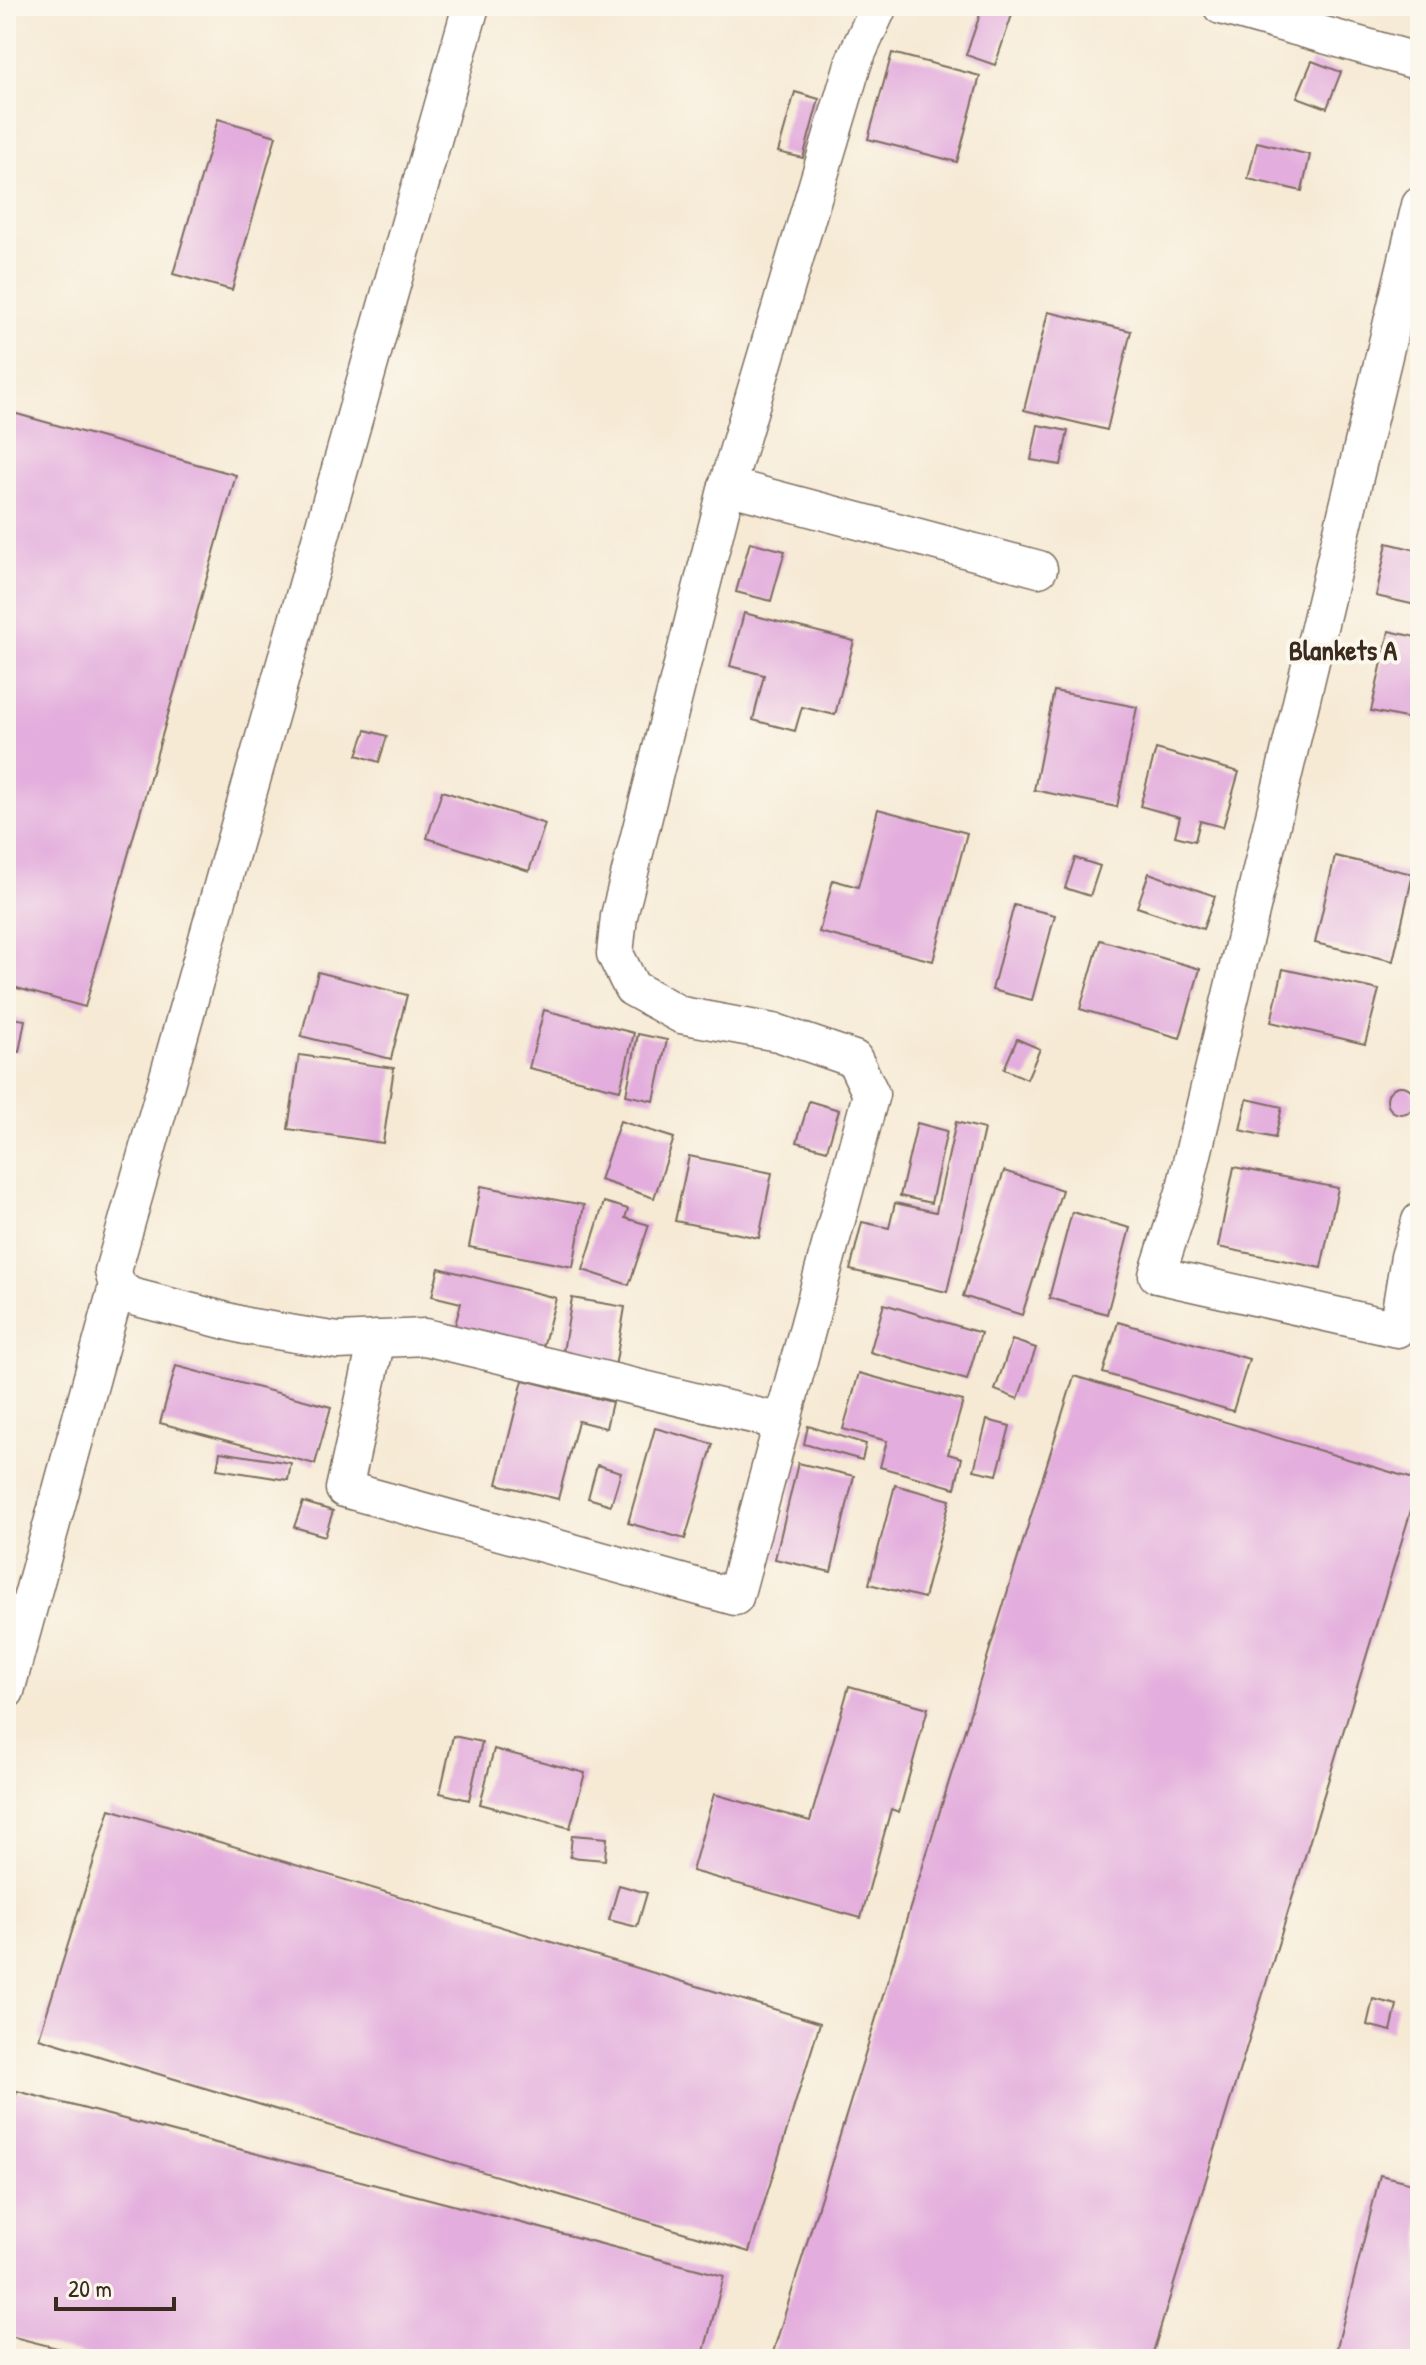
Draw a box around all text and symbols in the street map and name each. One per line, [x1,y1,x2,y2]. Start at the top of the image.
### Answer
district label: Blankets A [1289,631,1398,669]
scale bar [56,2261,174,2311]
text: 20 m [68,2272,112,2304]

